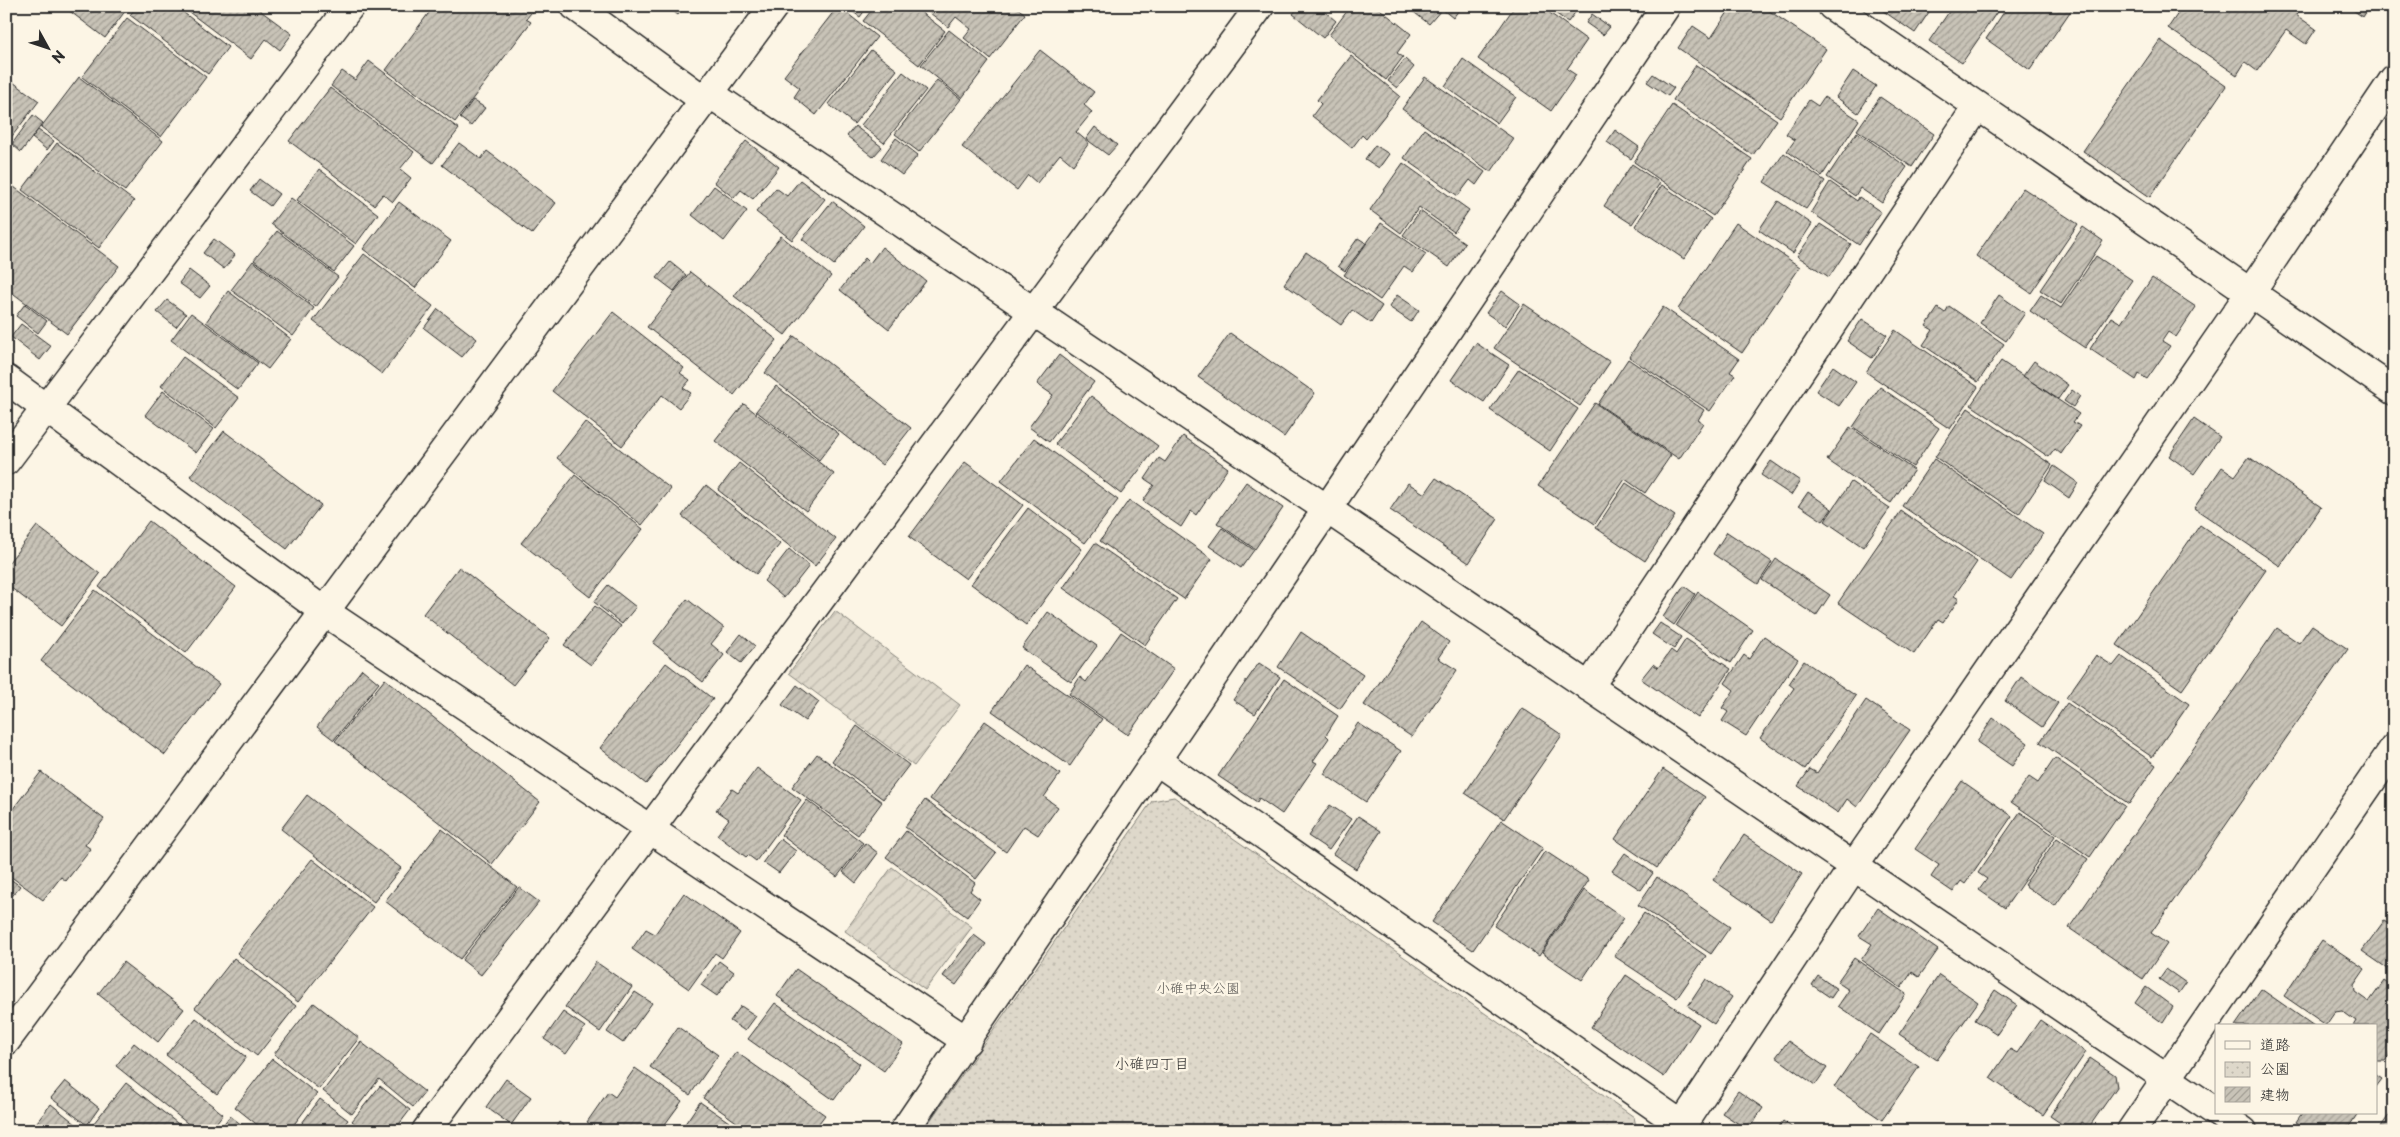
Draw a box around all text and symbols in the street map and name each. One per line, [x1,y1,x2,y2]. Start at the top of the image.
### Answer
north arrow [22,22,72,72]
text: N [47,46,70,68]
park label: 小碓中央公園 [1156,977,1240,998]
legend [2215,1024,2378,1114]
text: 道路 [2260,1032,2290,1055]
district label: 小碓四丁目 [1114,1051,1190,1074]
text: 公園 [2260,1056,2290,1079]
text: 建物 [2260,1082,2290,1105]

